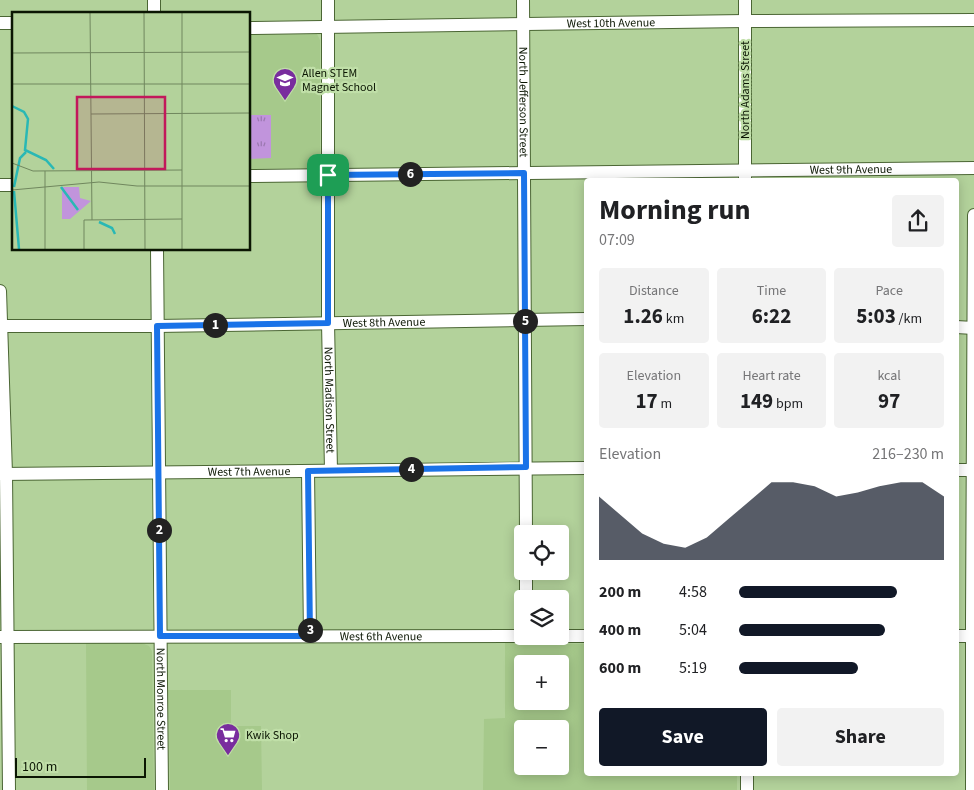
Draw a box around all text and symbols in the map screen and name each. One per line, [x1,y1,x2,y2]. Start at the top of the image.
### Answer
inset map [12,12,250,250]
street label: West 10th Avenue [567,14,655,33]
street label: North Adams Street [737,41,754,139]
street label: North Jefferson Street [514,47,532,157]
place label: Allen STEM Magnet School [302,65,376,96]
school or university icon: Allen STEM Magnet School [272,67,298,101]
pin [307,154,349,196]
icon: arrive [314,161,342,189]
street label: West 9th Avenue [810,161,892,179]
pin: 6 [398,162,422,186]
text: 6 [407,164,414,184]
text: Morning run [599,190,750,230]
button: share [892,195,944,247]
text: 07:09 [599,229,635,251]
text: Distance [629,281,679,301]
text: Time [757,281,786,301]
text: Pace [875,281,903,301]
text: 1.26 [623,301,663,331]
text: 6:22 [752,301,791,331]
text: 5:03 [856,301,896,331]
pin: 5 [512,308,538,334]
text: km [663,309,684,329]
text: /km [896,309,922,329]
text: 5 [522,311,529,331]
pin: 1 [202,312,228,338]
street label: West 8th Avenue [343,314,425,332]
text: 1 [212,315,219,335]
street label: North Madison Street [319,347,339,453]
text: Elevation [627,366,681,386]
text: Heart rate [742,366,801,386]
text: kcal [877,366,901,386]
text: 17 [636,386,658,416]
text: 149 [740,386,773,416]
text: 97 [878,386,900,416]
text: m [658,394,672,414]
text: bpm [773,394,803,414]
text: Elevation [599,443,661,465]
text: 216–230 m [872,443,944,465]
pin: 4 [398,456,424,482]
text: 4 [408,459,415,479]
street label: West 7th Avenue [208,463,290,481]
pin: 2 [146,518,172,542]
text: 2 [156,520,163,540]
map controls [514,525,569,775]
button: locate [514,525,569,580]
text: 200 m [599,581,641,603]
text: 4:58 [679,581,707,603]
button: layers [514,590,569,645]
pin: 3 [298,618,322,642]
text: 400 m [599,619,641,641]
text: 5:04 [679,619,707,641]
text: 3 [307,620,314,640]
street label: West 6th Avenue [340,628,422,645]
street label: North Monroe Street [152,648,170,750]
button: + [514,655,569,710]
text: 600 m [599,657,641,679]
text: 5:19 [679,657,707,679]
button: Save [599,708,767,766]
button: Share [777,708,944,766]
button: − [514,720,569,775]
supermarket icon: Kwik Shop [215,722,241,756]
place label: Kwik Shop [246,727,299,744]
scale bar [15,755,146,778]
text: 100 m [22,757,57,777]

